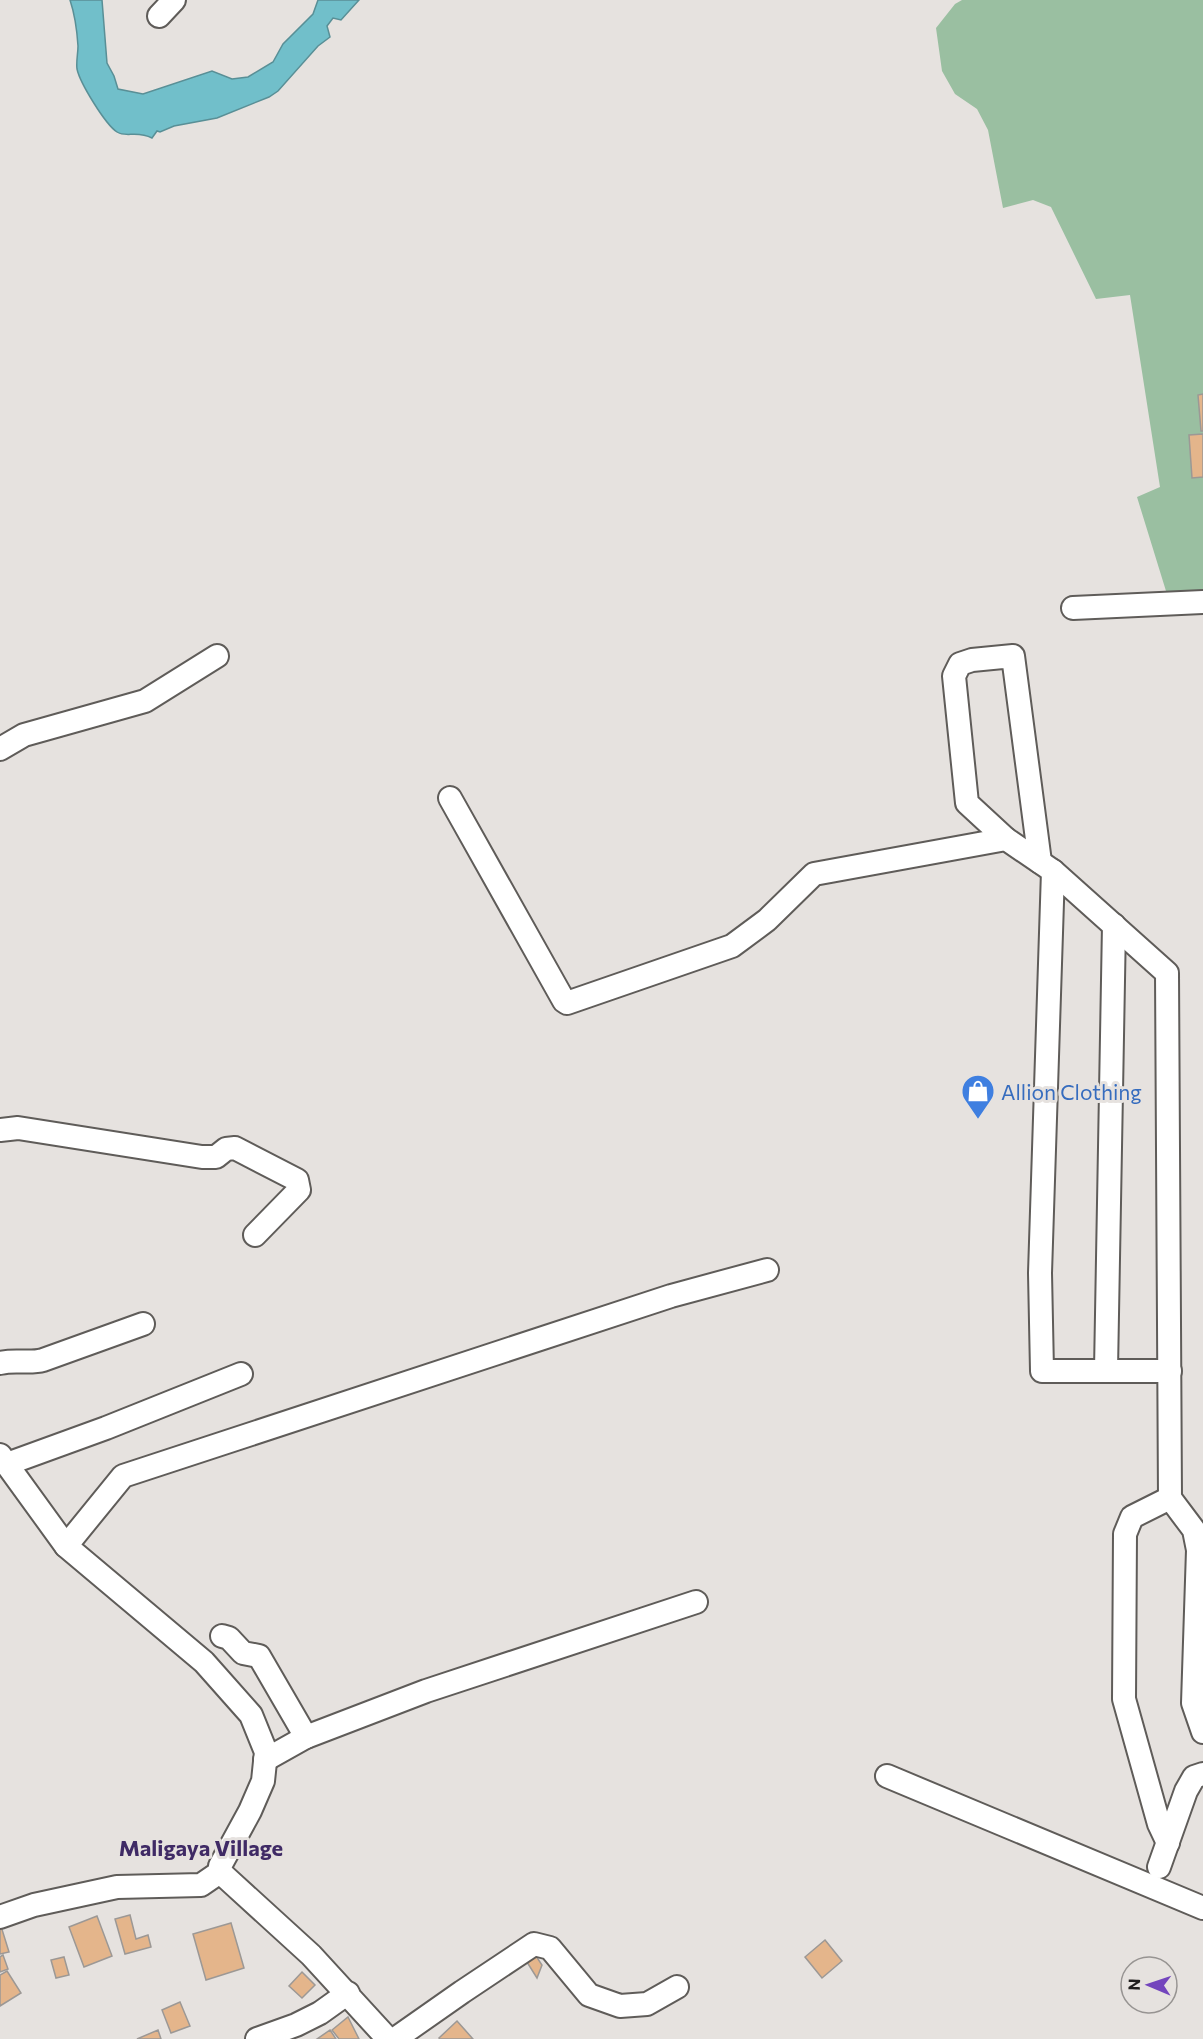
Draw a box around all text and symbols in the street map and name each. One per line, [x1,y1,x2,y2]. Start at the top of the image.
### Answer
shop icon: Allion Clothing [960,1073,996,1120]
place label: Allion Clothing [1001,1079,1142,1104]
district label: Maligaya Village [119,1834,283,1861]
north arrow [1119,1955,1179,2015]
text: N [1124,1978,1143,1991]

